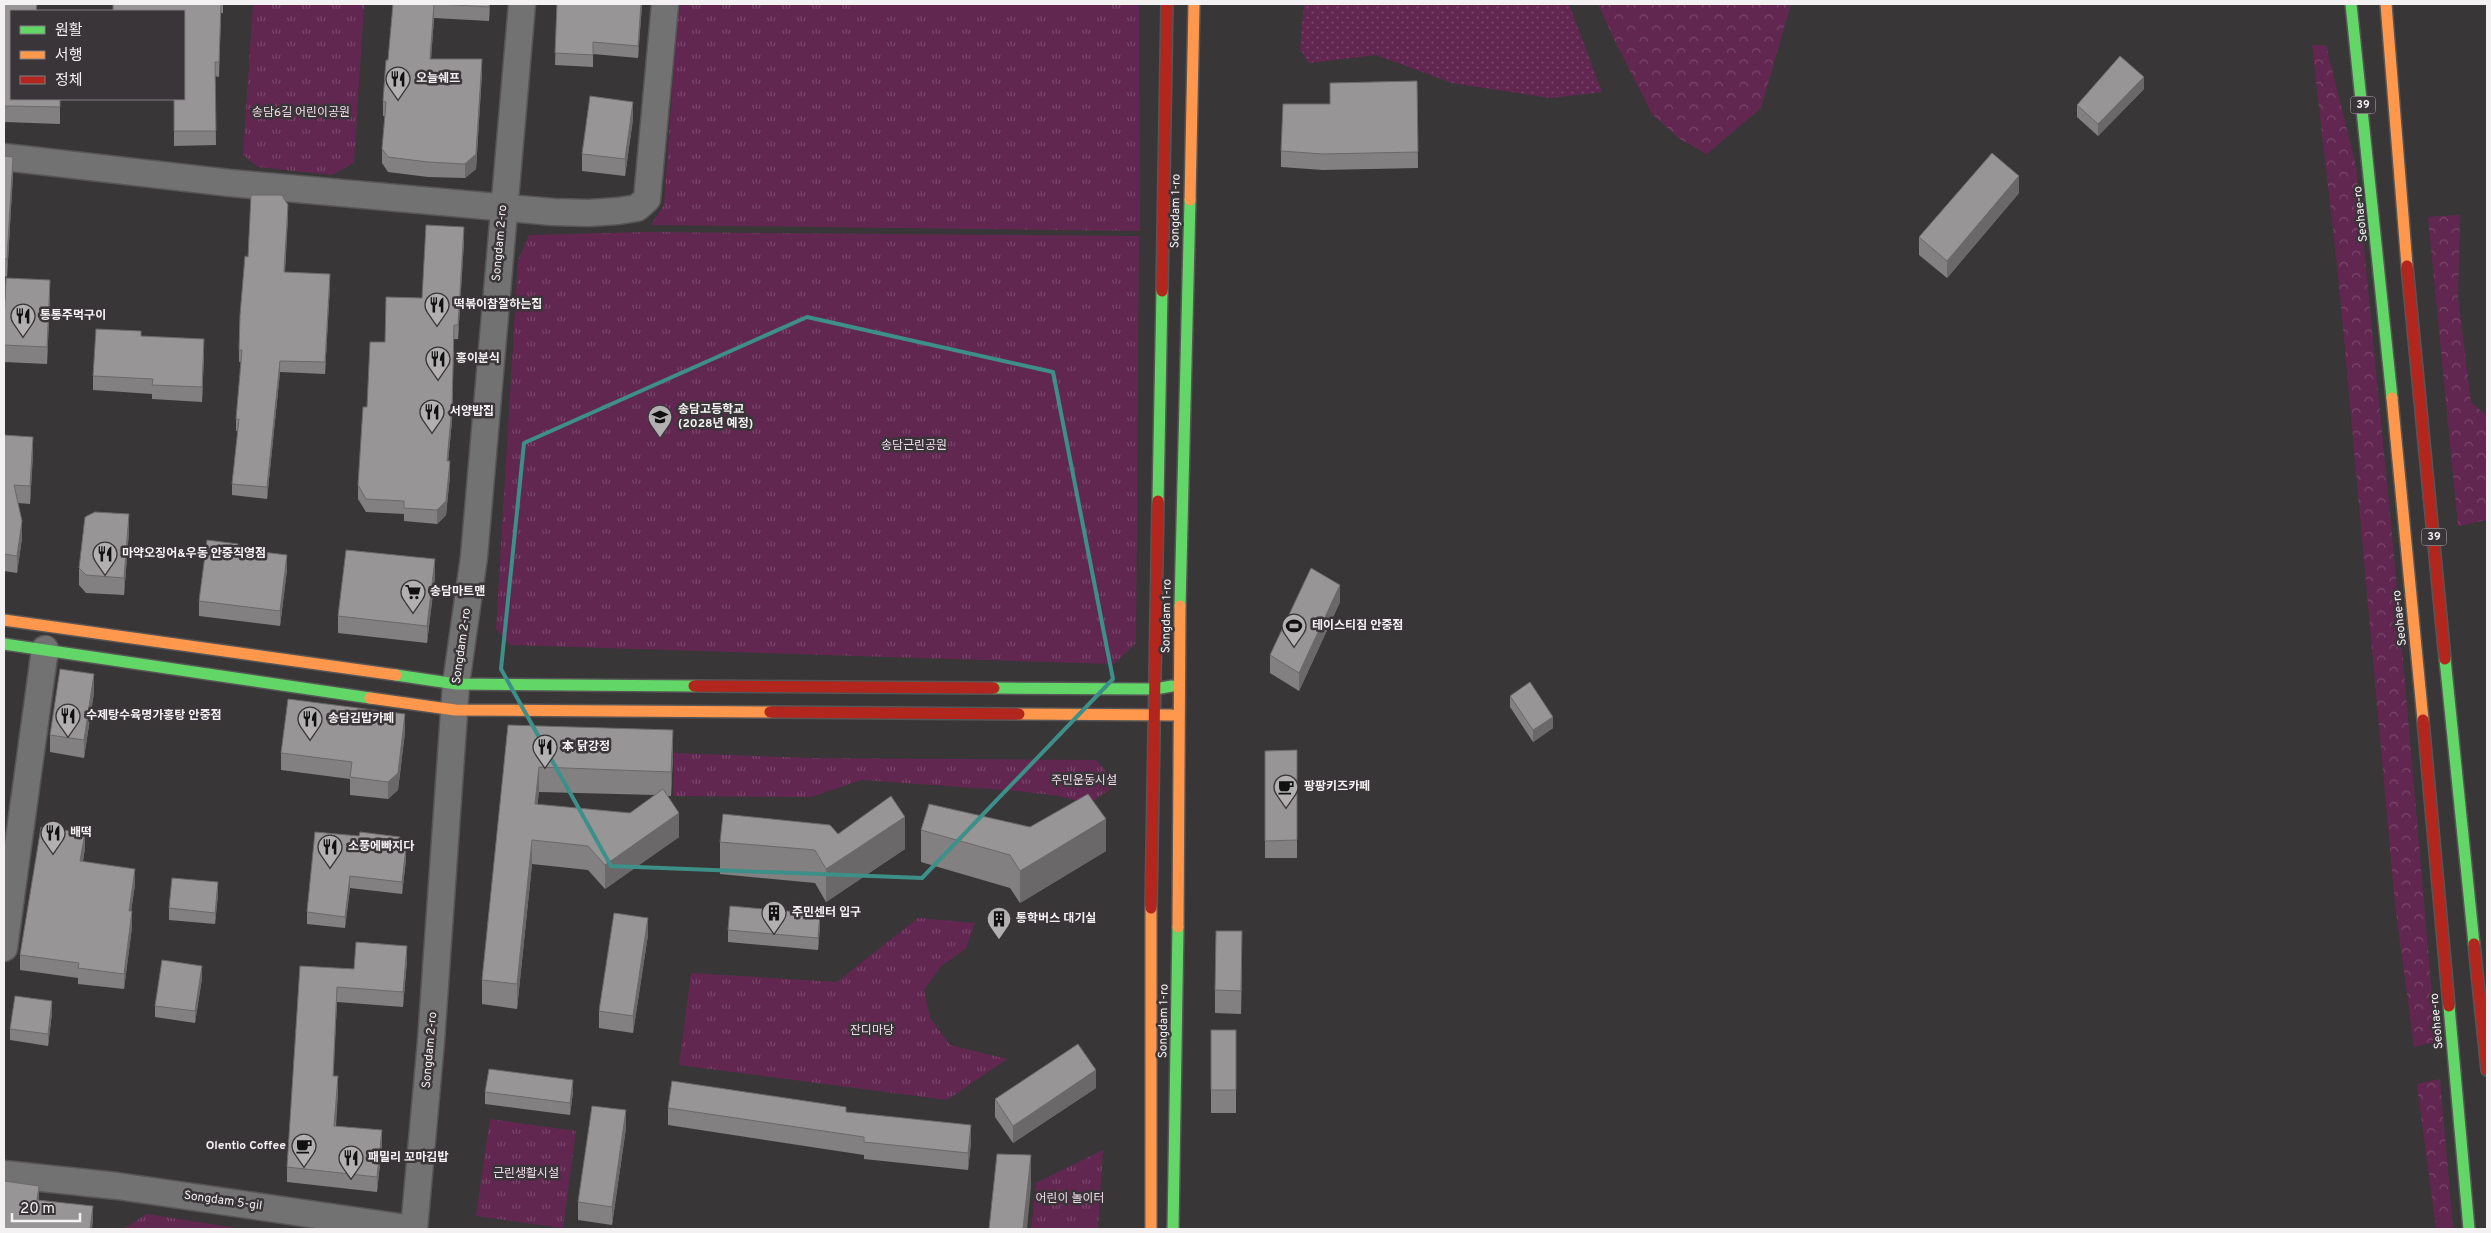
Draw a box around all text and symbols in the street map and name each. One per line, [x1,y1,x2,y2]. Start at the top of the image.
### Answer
legend [10,10,185,100]
text: 원활 [55,22,83,41]
text: 서행 [55,47,83,66]
restaurant icon: 오늘쉐프 [385,66,411,100]
place label: 오늘쉐프 [416,71,460,87]
text: 정체 [55,72,83,91]
road number: 39 [2350,96,2376,114]
park label: 송담6길 어린이공원 [252,105,350,121]
street label: Songdam 1-ro [1167,173,1185,248]
street label: Seohae-ro [2350,185,2372,243]
street label: Songdam 2-ro [489,204,511,282]
restaurant icon: 떡볶이참잘하는집 [424,292,450,326]
place label: 떡볶이참잘하는집 [454,297,542,313]
restaurant icon: 통통주먹구이 [10,303,36,337]
place label: 통통주먹구이 [40,308,106,324]
restaurant icon: 홍이분식 [425,346,451,380]
place label: 홍이분식 [456,351,500,367]
restaurant icon: 서양밥집 [419,399,445,433]
place label: 송담고등학교 (2028년 예정) [678,402,753,432]
place label: 서양밥집 [450,404,494,420]
school or university icon: 송담고등학교 (2028년 예정) [647,404,673,438]
park label: 송담근린공원 [881,438,947,454]
road number: 39 [2422,528,2446,546]
restaurant icon: 마약오징어&우동 안중직영점 [92,541,118,575]
place label: 마약오징어&우동 안중직영점 [122,546,266,562]
street label: Songdam 1-ro [1158,578,1176,653]
supermarket icon: 송담마트맨 [400,579,426,613]
place label: 송담마트맨 [430,584,485,600]
street label: Seohae-ro [2389,589,2411,647]
street label: Songdam 2-ro [449,607,475,685]
sports icon: 테이스티짐 안중점 [1281,613,1307,647]
place label: 테이스티짐 안중점 [1312,618,1403,634]
restaurant icon: 수제탕수육명가홍탕 안중점 [55,703,81,737]
restaurant icon: 송담김밥카페 [297,706,323,740]
place label: 수제탕수육명가홍탕 안중점 [86,708,221,724]
place label: 송담김밥카페 [328,711,394,727]
restaurant icon: 本 닭강정 [532,734,558,768]
place label: 本 닭강정 [562,739,610,755]
park label: 주민운동시설 [1051,773,1117,789]
cafe icon: 팡팡키즈카페 [1273,774,1299,808]
place label: 팡팡키즈카페 [1304,779,1370,795]
restaurant icon: 배떡 [40,820,66,854]
place label: 배떡 [70,825,92,841]
restaurant icon: 소풍에빠지다 [317,834,343,868]
place label: 소풍에빠지다 [348,839,414,855]
building icon: 주민센터 입구 [761,900,787,934]
place label: 주민센터 입구 [792,905,861,921]
building icon: 통학버스 대기실 [986,906,1012,940]
place label: 통학버스 대기실 [1016,911,1096,927]
street label: Songdam 1-ro [1155,983,1173,1058]
street label: Seohae-ro [2427,992,2447,1050]
street label: Songdam 2-ro [419,1011,441,1089]
park label: 잔디마당 [850,1023,894,1039]
cafe icon: Olentio Coffee [291,1133,317,1167]
place label: Olentio Coffee [206,1138,286,1154]
restaurant icon: 패밀리 꼬마김밥 [338,1145,364,1179]
place label: 패밀리 꼬마김밥 [368,1150,448,1166]
park label: 근린생활시설 [493,1166,559,1182]
street label: Songdam 5-gil [183,1188,263,1214]
scale bar [12,1190,80,1222]
park label: 어린이 놀이터 [1035,1191,1105,1207]
text: 20 m [20,1200,55,1219]

